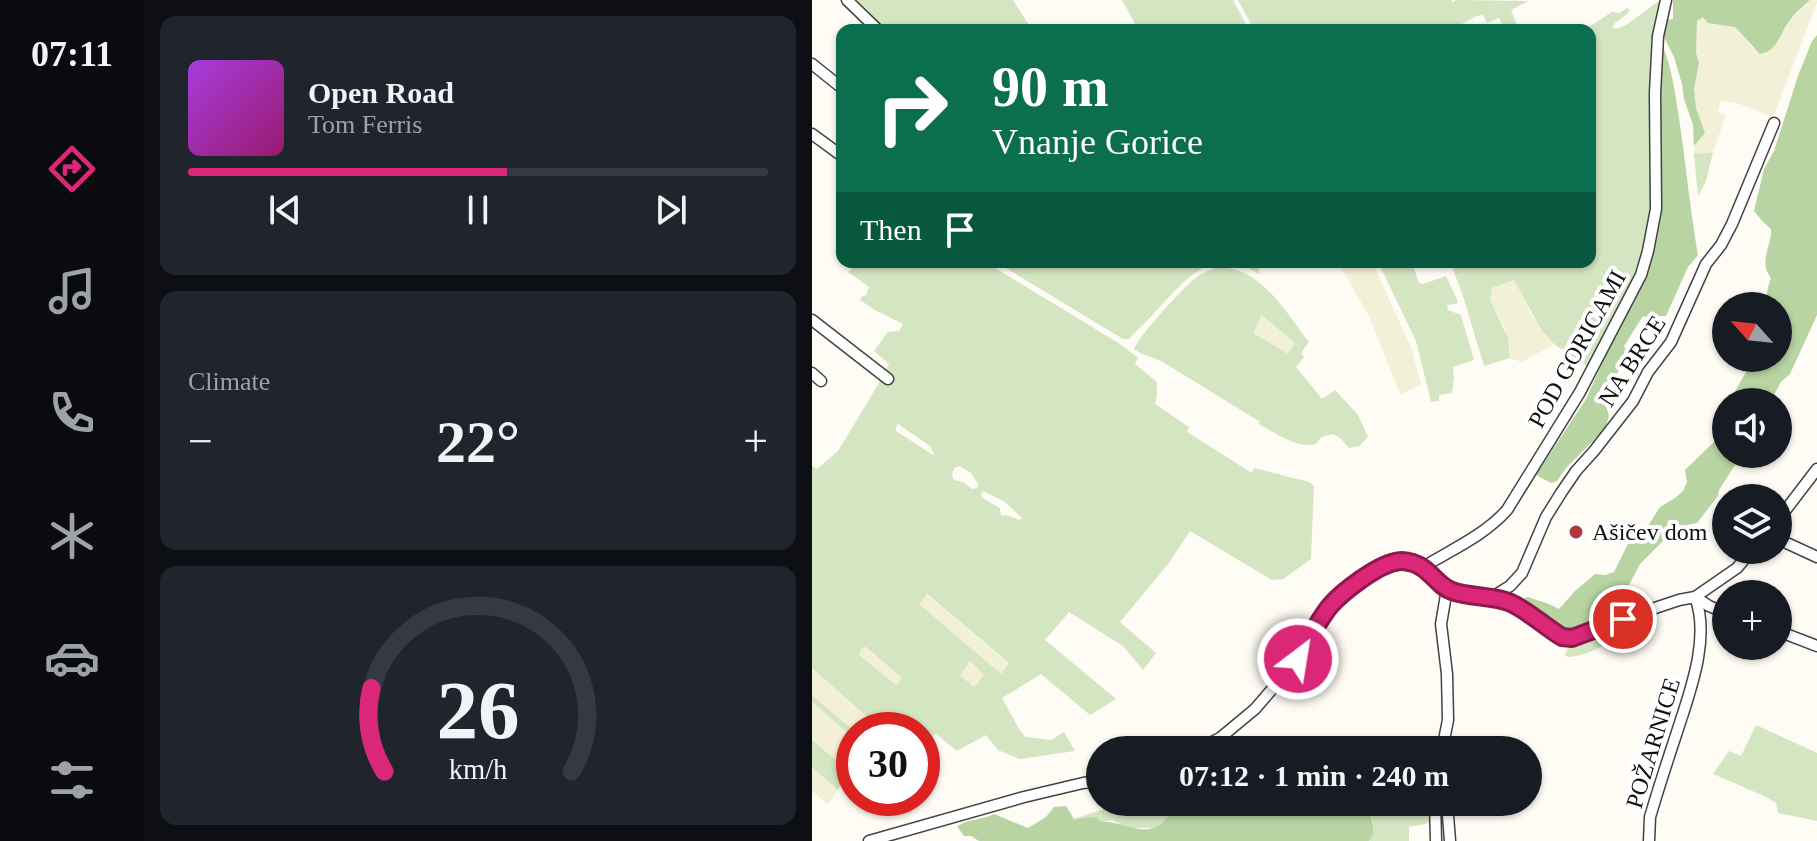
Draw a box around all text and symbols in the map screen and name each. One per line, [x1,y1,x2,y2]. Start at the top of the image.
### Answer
text: 07:11 [31,34,113,74]
icon: right [860,56,964,160]
text: 90 m [992,56,1109,118]
text: Open Road [308,76,454,109]
text: Tom Ferris [308,110,422,139]
text: Vnanje Gorice [992,122,1203,162]
icon: directions [44,141,100,197]
icon: previous [263,188,307,232]
icon: pause [456,188,500,232]
icon: next [649,188,693,232]
icon: arrive [938,208,982,252]
text: Then [860,213,922,246]
icon: music [44,263,100,319]
street label: POD GORICAMI [1523,266,1631,432]
north arrow [1712,292,1792,372]
map controls [1712,292,1792,660]
street label: NA BRCE [1593,311,1671,411]
text: Climate [188,367,270,396]
icon: phone [44,385,100,441]
button: sound [1712,388,1792,468]
text: 22° [436,409,520,475]
text: − [188,417,213,466]
text: + [743,417,768,466]
button: layers [1712,484,1792,564]
icon: climate [44,508,100,564]
place label: Ašičev dom [1592,519,1708,545]
marker: Ašičev dom [1567,523,1585,541]
button: + [1712,580,1792,660]
pin [1589,585,1657,653]
icon: arrive [1601,597,1645,641]
position arrow [1256,617,1340,701]
icon: car [44,630,100,686]
text: 26 [436,663,520,755]
street label: POŽARNICE [1621,675,1685,811]
speed limit sign: 30 [836,712,940,816]
icon: filters [44,752,100,808]
text: km/h [449,754,507,785]
text: 07:12 · 1 min · 240 m [1179,759,1449,792]

